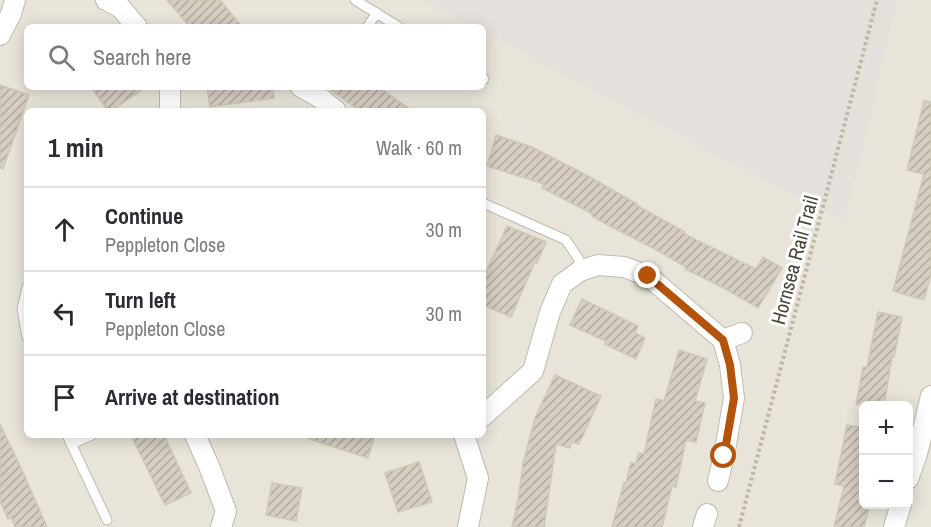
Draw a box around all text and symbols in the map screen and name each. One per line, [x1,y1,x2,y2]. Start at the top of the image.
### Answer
search box [24,24,486,90]
icon: search [45,41,78,74]
text: Search here [93,42,191,72]
text: 1 min [48,130,104,165]
text: Walk · 60 m [376,134,462,161]
street label: Hornsea Rail Trail [764,193,824,327]
text: Continue [105,201,183,231]
icon: ahead [48,213,81,246]
text: 30 m [426,216,462,243]
text: Peppleton Close [105,231,225,258]
route end [634,262,660,288]
text: Turn left [105,285,176,315]
icon: left [48,297,81,330]
text: 30 m [426,300,462,327]
text: Peppleton Close [105,315,225,342]
icon: arrive [48,381,81,414]
text: Arrive at destination [105,382,279,412]
map controls [859,401,913,509]
button: + [859,401,913,455]
route start [710,442,736,468]
button: − [859,455,913,509]

